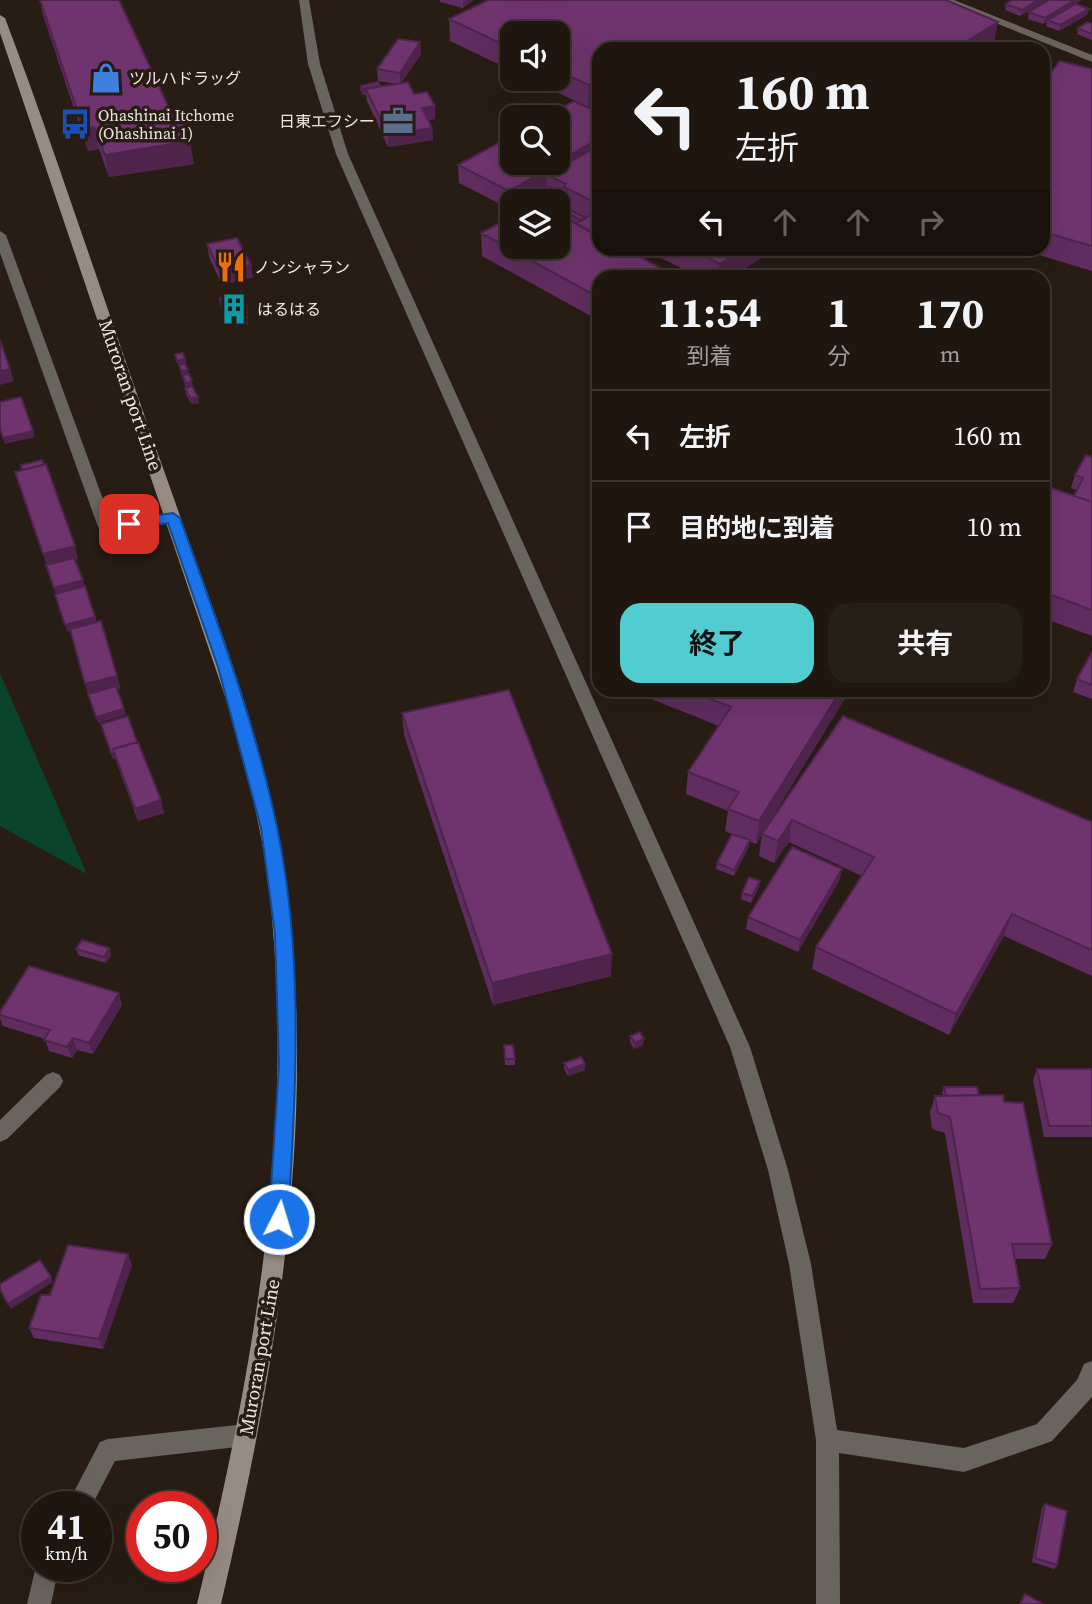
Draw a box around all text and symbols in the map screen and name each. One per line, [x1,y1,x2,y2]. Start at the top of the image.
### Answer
map controls [500,21,570,259]
button: sound [500,21,570,91]
text: 160 m [735,58,870,125]
shop icon: ツルハドラッグ [89,61,123,95]
place label: ツルハドラッグ [129,67,241,89]
icon: left [620,70,711,161]
place label: Ohashinai Itchome (Ohashinai 1) [98,104,234,144]
office icon: 日東エフシー [381,104,415,138]
button: search [500,105,570,175]
bus stop icon: Ohashinai Itchome (Ohashinai 1) [58,107,92,141]
place label: 日東エフシー [279,110,375,132]
text: 左折 [735,126,799,170]
button: layers [500,189,570,259]
icon: left [693,203,731,241]
icon: ahead [766,203,804,241]
icon: ahead [839,203,877,241]
icon: right [912,203,950,241]
restaurant icon: ノンシャラン [214,250,248,284]
place label: ノンシャラン [254,256,350,278]
text: 11:54 [658,283,761,341]
text: 1 [827,283,850,341]
text: 170 [916,284,984,342]
building icon: はるはる [217,292,251,326]
place label: はるはる [257,298,321,320]
street label: Muroran port Line [93,316,169,474]
text: m [940,338,960,370]
text: 到着 [687,340,733,372]
text: 分 [827,340,850,372]
icon: left [620,417,658,455]
text: 160 m [954,418,1022,454]
text: 左折 [679,419,731,455]
pin [99,494,159,554]
icon: arrive [110,505,148,543]
icon: arrive [620,508,658,546]
text: 10 m [967,509,1022,545]
text: 目的地に到着 [679,510,835,546]
button: 終了 [620,603,814,683]
button: 共有 [828,603,1022,683]
position arrow [242,1182,316,1256]
street label: Muroran port Line [232,1277,286,1437]
speed limit sign: 50 [126,1491,217,1582]
text: 41 [48,1503,85,1551]
text: km/h [45,1541,88,1566]

